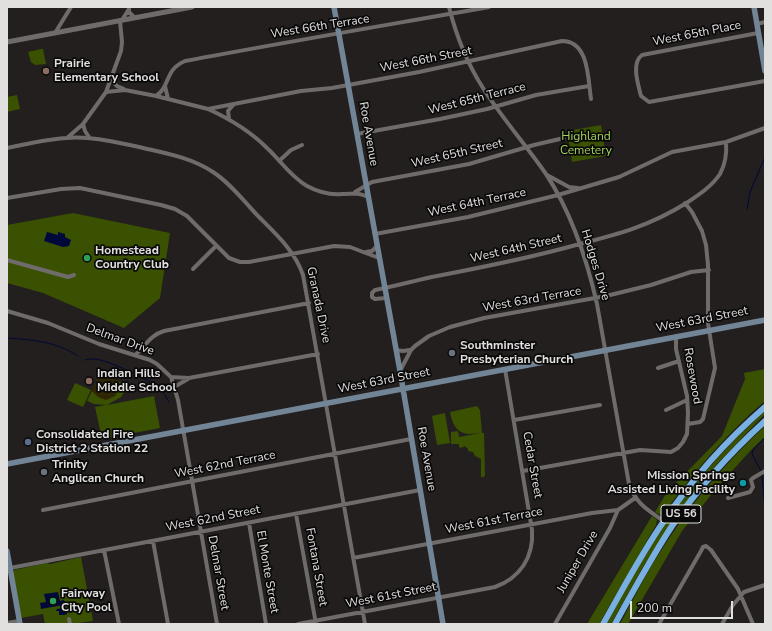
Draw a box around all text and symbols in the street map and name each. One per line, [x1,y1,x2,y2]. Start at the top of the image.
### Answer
street label: West 66th Terrace [270,12,370,42]
street label: West 65th Place [652,18,742,50]
street label: West 66th Street [379,44,473,76]
place label: Prairie Elementary School [54,57,159,85]
marker: Prairie Elementary School [41,66,51,76]
street label: West 65th Terrace [427,80,527,118]
street label: Roe Avenue [355,101,381,167]
park label: Highland Cemetery [560,130,612,158]
street label: West 65th Street [410,137,504,171]
street label: West 64th Terrace [427,186,527,220]
street label: Hodges Drive [577,228,613,302]
street label: West 64th Street [469,232,563,266]
place label: Homestead Country Club [95,244,169,272]
marker: Homestead Country Club [82,253,92,263]
street label: Granada Drive [303,266,333,344]
street label: West 63rd Terrace [482,284,582,316]
street label: West 63rd Street [655,304,749,336]
street label: Delmar Drive [84,321,156,359]
place label: Southminster Presbyterian Church [460,339,573,367]
street label: Rosewood [680,347,704,405]
marker: Southminster Presbyterian Church [447,348,457,358]
street label: West 63rd Street [337,365,431,397]
place label: Indian Hills Middle School [97,367,176,395]
marker: Indian Hills Middle School [84,376,94,386]
street label: Roe Avenue [413,426,439,492]
place label: Consolidated Fire District 2 Station 22 [36,428,148,456]
street label: Cedar Street [519,431,545,499]
marker: Consolidated Fire District 2 Station 22 [23,437,33,447]
street label: West 62nd Terrace [173,448,277,482]
place label: Trinity Anglican Church [52,458,144,486]
marker: Trinity Anglican Church [39,467,49,477]
place label: Mission Springs Assisted Living Facility [608,469,735,497]
marker: Mission Springs Assisted Living Facility [738,478,748,488]
street label: West 62nd Street [165,503,261,535]
street label: West 61st Terrace [444,505,544,537]
road number: US 56 [661,505,701,523]
street label: Fontana Street [302,527,330,607]
street label: Juniper Drive [554,528,602,596]
street label: El Monte Street [253,530,281,614]
street label: Delmar Street [204,535,232,611]
street label: West 61st Street [344,580,438,612]
place label: Fairway City Pool [61,587,112,615]
scale bar [632,593,735,619]
marker: Fairway City Pool [48,596,58,606]
text: 200 m [637,600,672,616]

